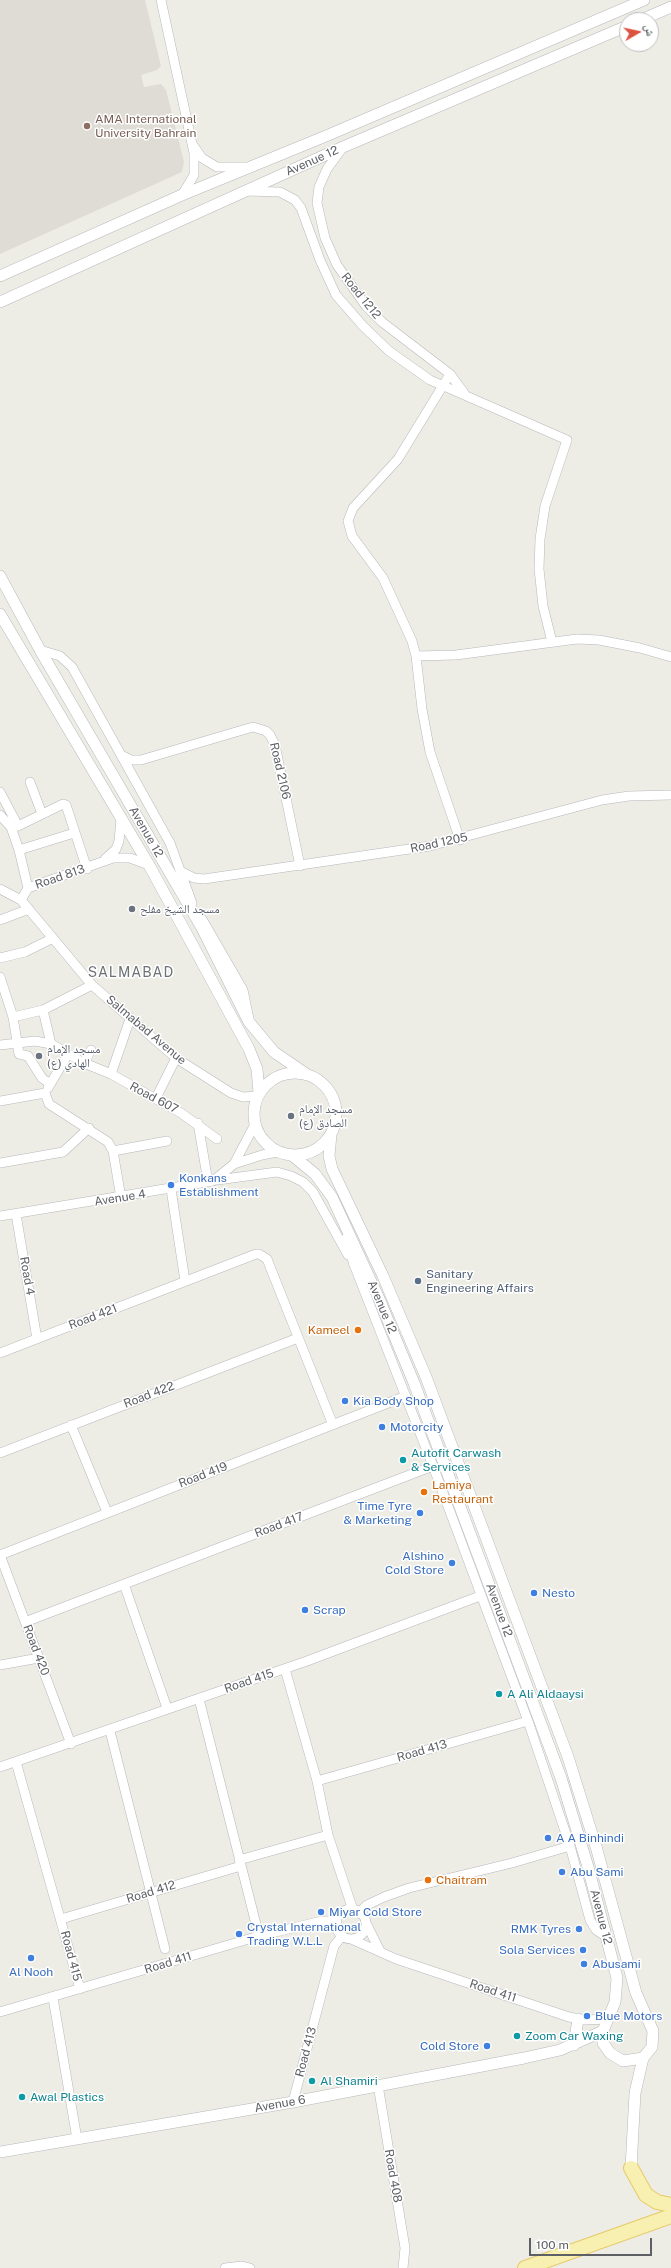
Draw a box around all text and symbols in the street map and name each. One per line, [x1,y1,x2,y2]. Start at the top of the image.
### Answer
north arrow [619,12,659,52]
text: ش [643,24,657,37]
place label: AMA International University Bahrain [95,112,197,140]
marker: AMA International University Bahrain [82,121,92,131]
street label: Avenue 12 [283,143,341,179]
street label: Road 1212 [338,270,384,322]
street label: Road 2106 [266,741,294,801]
street label: Avenue 12 [126,804,166,860]
street label: Road 1205 [409,830,469,856]
street label: Road 813 [33,862,87,892]
place label: مسجد الشيخ مفلح [140,902,220,916]
marker: مسجد الشيخ مفلح [127,904,137,914]
district label: SALMABAD [88,965,174,981]
street label: Salmabad Avenue [103,992,189,1068]
place label: مسجد الإمام الهادي (ع) [47,1042,100,1070]
marker: مسجد الإمام الهادي (ع) [34,1051,44,1061]
street label: Road 607 [127,1079,181,1117]
place label: مسجد الإمام الصادق (ع) [299,1102,352,1130]
marker: مسجد الإمام الصادق (ع) [286,1111,296,1121]
place label: Konkans Establishment [179,1171,259,1199]
marker: Konkans Establishment [166,1180,176,1190]
street label: Avenue 4 [93,1187,147,1209]
street label: Road 4 [17,1256,37,1296]
place label: Sanitary Engineering Affairs [426,1267,534,1295]
marker: Sanitary Engineering Affairs [413,1276,423,1286]
street label: Avenue 12 [364,1278,400,1336]
street label: Road 421 [67,1301,119,1333]
place label: Kameel [308,1323,350,1337]
marker: Kameel [353,1325,363,1335]
street label: Road 422 [122,1379,176,1411]
place label: Kia Body Shop [353,1394,434,1408]
marker: Kia Body Shop [340,1396,350,1406]
place label: Motorcity [390,1420,443,1434]
marker: Motorcity [377,1422,387,1432]
place label: Autofit Carwash & Services [411,1446,501,1474]
marker: Autofit Carwash & Services [398,1455,408,1465]
street label: Road 419 [176,1459,230,1491]
place label: Lamiya Restaurant [432,1478,493,1506]
marker: Lamiya Restaurant [419,1487,429,1497]
place label: Time Tyre & Marketing [344,1499,412,1527]
marker: Time Tyre & Marketing [415,1508,425,1518]
street label: Road 417 [253,1509,305,1541]
place label: Alshino Cold Store [385,1549,444,1577]
marker: Alshino Cold Store [447,1558,457,1568]
street label: Avenue 12 [483,1581,515,1639]
place label: Nesto [542,1586,575,1600]
marker: Nesto [529,1588,539,1598]
place label: Scrap [313,1603,346,1617]
marker: Scrap [300,1605,310,1615]
street label: Road 420 [20,1623,52,1677]
street label: Road 415 [222,1666,276,1696]
place label: A Ali Aldaaysi [507,1687,584,1701]
marker: A Ali Aldaaysi [494,1689,504,1699]
street label: Road 413 [395,1737,449,1765]
place label: A A Binhindi [556,1831,624,1845]
marker: A A Binhindi [543,1833,553,1843]
place label: Abu Sami [570,1865,624,1879]
marker: Abu Sami [557,1867,567,1877]
place label: Chaitram [436,1873,487,1887]
marker: Chaitram [423,1875,433,1885]
street label: Road 412 [125,1878,177,1906]
street label: Avenue 12 [587,1888,615,1946]
place label: Miyar Cold Store [329,1905,422,1919]
marker: Miyar Cold Store [316,1907,326,1917]
place label: Crystal International Trading W.L.L [247,1920,361,1948]
place label: RMK Tyres [511,1922,571,1936]
marker: RMK Tyres [574,1924,584,1934]
street label: Road 415 [57,1929,85,1983]
marker: Crystal International Trading W.L.L [234,1929,244,1939]
place label: Sola Services [499,1943,575,1957]
marker: Sola Services [578,1945,588,1955]
street label: Road 411 [143,1949,193,1977]
marker: Al Nooh [26,1953,36,1963]
place label: Abusami [592,1957,641,1971]
marker: Abusami [579,1959,589,1969]
place label: Al Nooh [9,1965,53,1979]
street label: Road 411 [468,1977,518,2005]
place label: Blue Motors [595,2009,662,2023]
marker: Blue Motors [582,2011,592,2021]
street label: Road 413 [292,2025,320,2079]
place label: Zoom Car Waxing [525,2029,623,2043]
marker: Zoom Car Waxing [512,2031,522,2041]
place label: Cold Store [420,2039,479,2053]
marker: Cold Store [482,2041,492,2051]
place label: Al Shamiri [320,2074,378,2088]
marker: Al Shamiri [307,2076,317,2086]
place label: Awal Plastics [30,2090,104,2104]
marker: Awal Plastics [17,2092,27,2102]
street label: Avenue 6 [253,2092,307,2116]
street label: Road 408 [381,2148,405,2204]
scale bar [531,2230,654,2256]
text: 100 m [536,2238,569,2252]

